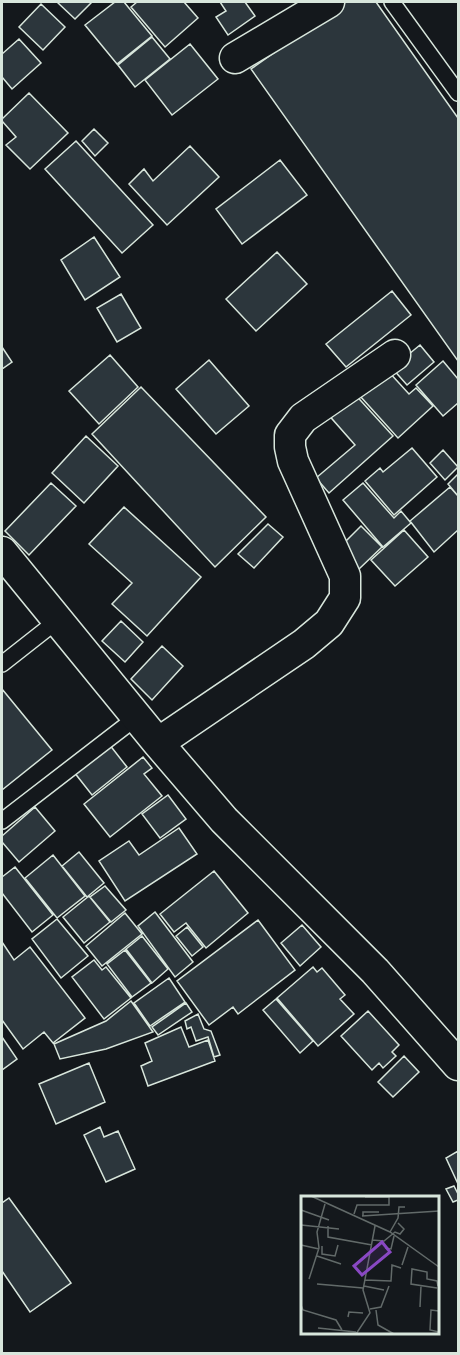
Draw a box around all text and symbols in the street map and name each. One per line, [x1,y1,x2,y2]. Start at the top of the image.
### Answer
inset map [301,1196,439,1334]

